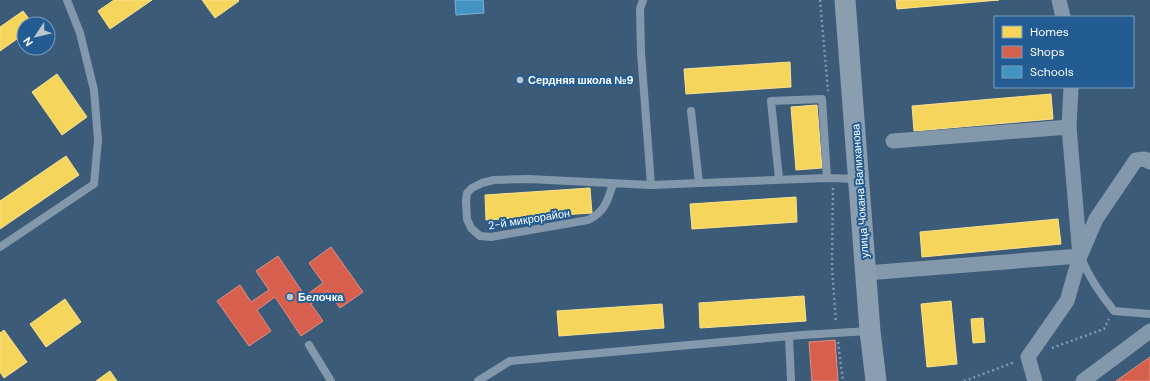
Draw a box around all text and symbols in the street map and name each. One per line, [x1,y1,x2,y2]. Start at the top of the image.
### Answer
north arrow [16,16,56,56]
legend [994,16,1134,88]
text: Homes [1030,24,1069,40]
text: N [20,34,36,49]
text: Shops [1030,44,1065,60]
text: Schools [1030,64,1074,80]
place label: Сердняя школа №9 [528,73,633,87]
marker: Сердняя школа №9 [515,75,525,85]
street label: улица Чокана Валиханова [848,123,872,259]
street label: 2-й микрорайон [487,206,571,232]
place label: Белочка [298,290,344,304]
marker: Белочка [285,292,295,302]

